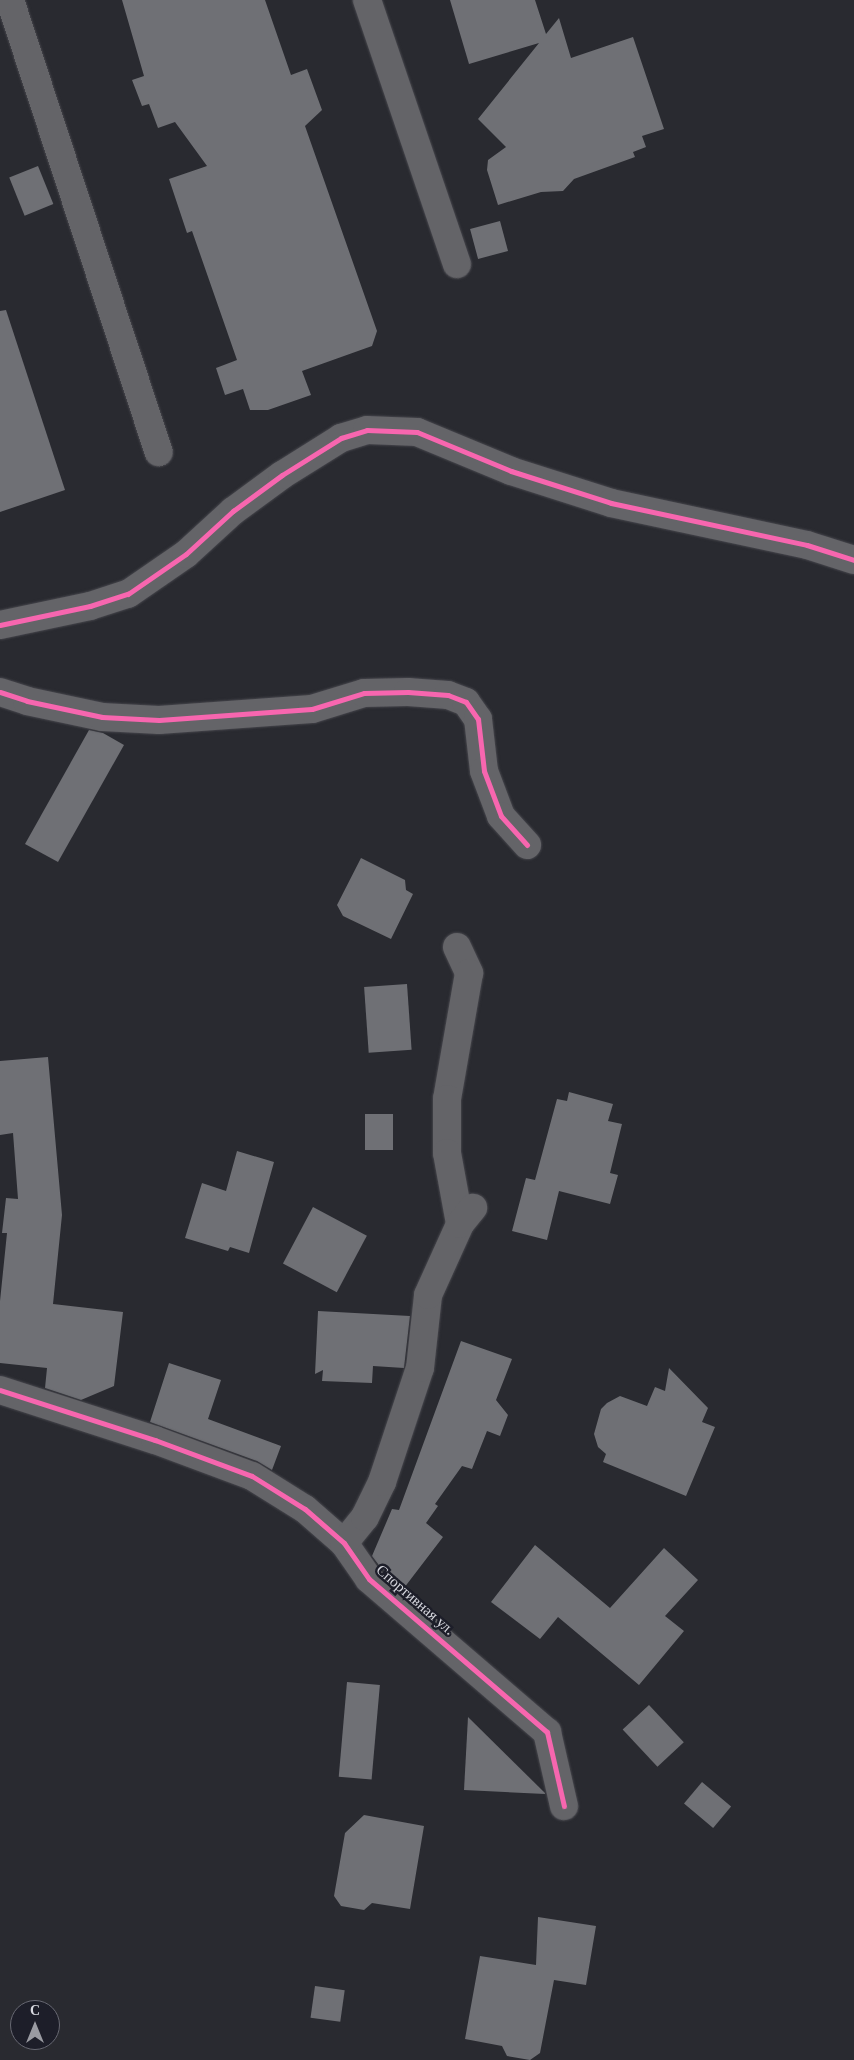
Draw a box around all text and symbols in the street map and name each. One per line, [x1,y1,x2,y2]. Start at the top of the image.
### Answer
street label: Спортивная ул. [372,1561,458,1639]
north arrow [10,2000,60,2050]
text: С [30,2003,40,2018]

